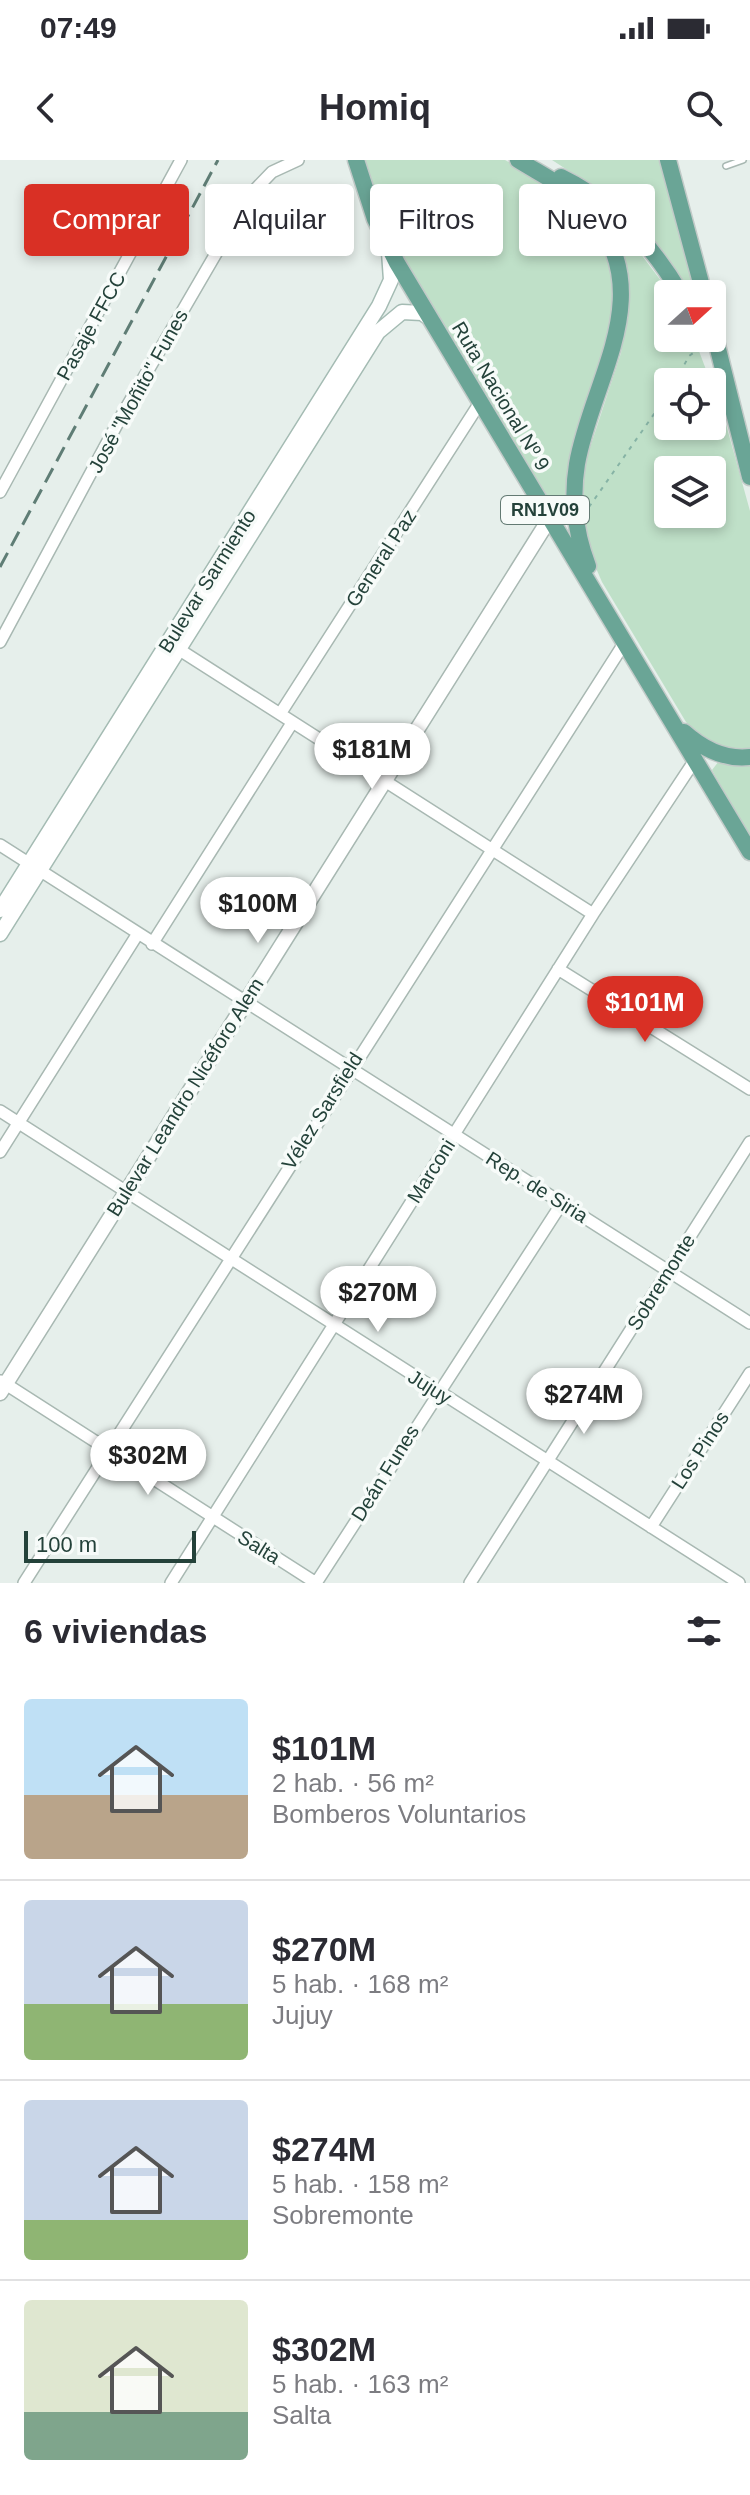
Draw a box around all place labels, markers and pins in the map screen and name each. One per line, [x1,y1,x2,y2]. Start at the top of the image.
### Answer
pin: $181M [316,723,428,791]
pin: $100M [202,877,314,945]
pin: $101M [589,976,701,1044]
pin: $270M [322,1266,434,1334]
pin: $274M [528,1368,640,1436]
pin: $302M [92,1429,204,1497]

